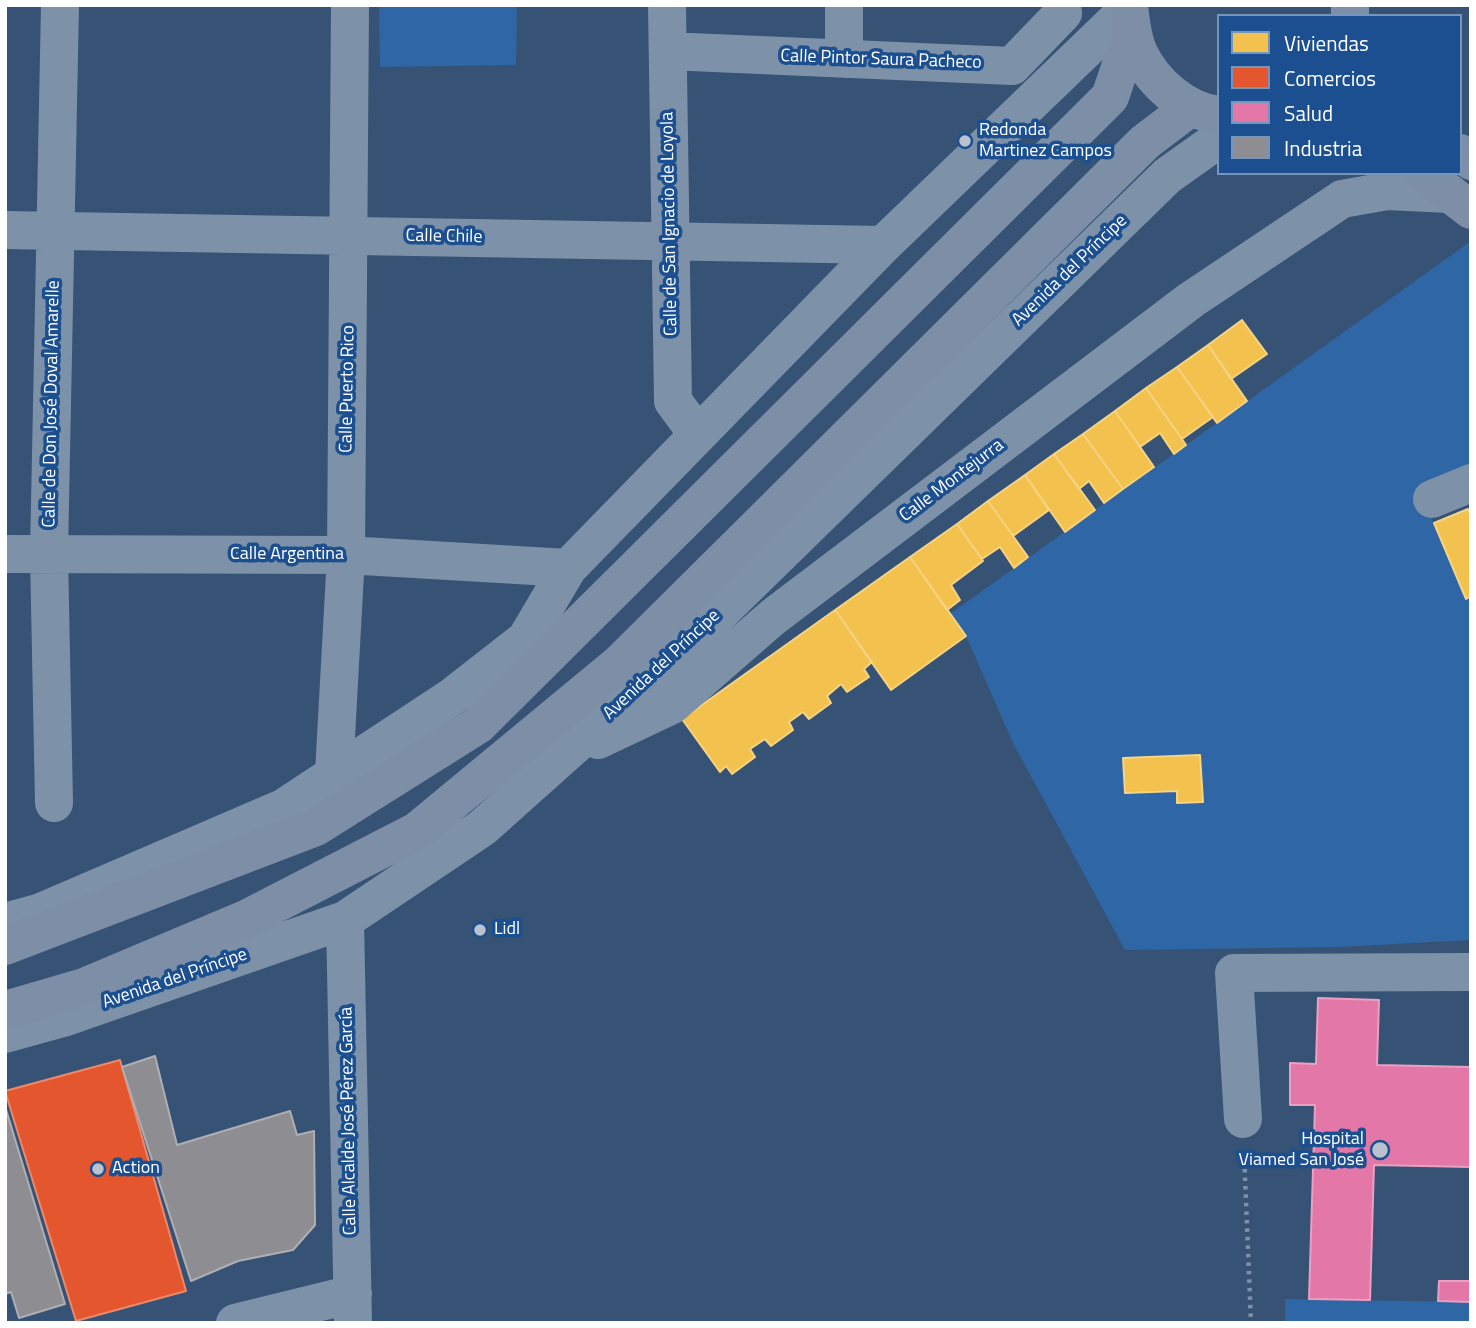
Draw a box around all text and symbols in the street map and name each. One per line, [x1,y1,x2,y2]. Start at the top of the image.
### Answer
legend [1217,14,1462,175]
text: Viviendas [1284,27,1369,59]
street label: Calle Pintor Saura Pacheco [780,46,982,74]
text: Comercios [1284,62,1376,94]
text: Salud [1284,97,1333,129]
street label: Calle de San Ignacio de Loyola [657,112,683,336]
place label: Redonda Martinez Campos [979,120,1112,162]
text: Industria [1284,132,1362,164]
marker: Redonda Martinez Campos [957,133,973,149]
street label: Avenida del Príncipe [1008,211,1132,331]
street label: Calle Chile [405,226,483,248]
street label: Calle de Don José Doval Amarelle [39,280,65,528]
street label: Calle Puerto Rico [336,325,360,453]
street label: Calle Montejurra [896,435,1008,527]
street label: Calle Argentina [230,544,344,566]
street label: Avenida del Príncipe [599,605,725,725]
place label: Lidl [494,919,520,941]
marker: Lidl [472,922,488,938]
street label: Avenida del Príncipe [100,944,250,1014]
street label: Calle Alcalde José Pérez García [336,1007,362,1235]
place label: Hospital Viamed San José [1238,1129,1364,1172]
marker: Hospital Viamed San José [1370,1140,1390,1160]
place label: Action [112,1158,160,1180]
marker: Action [90,1161,106,1177]

